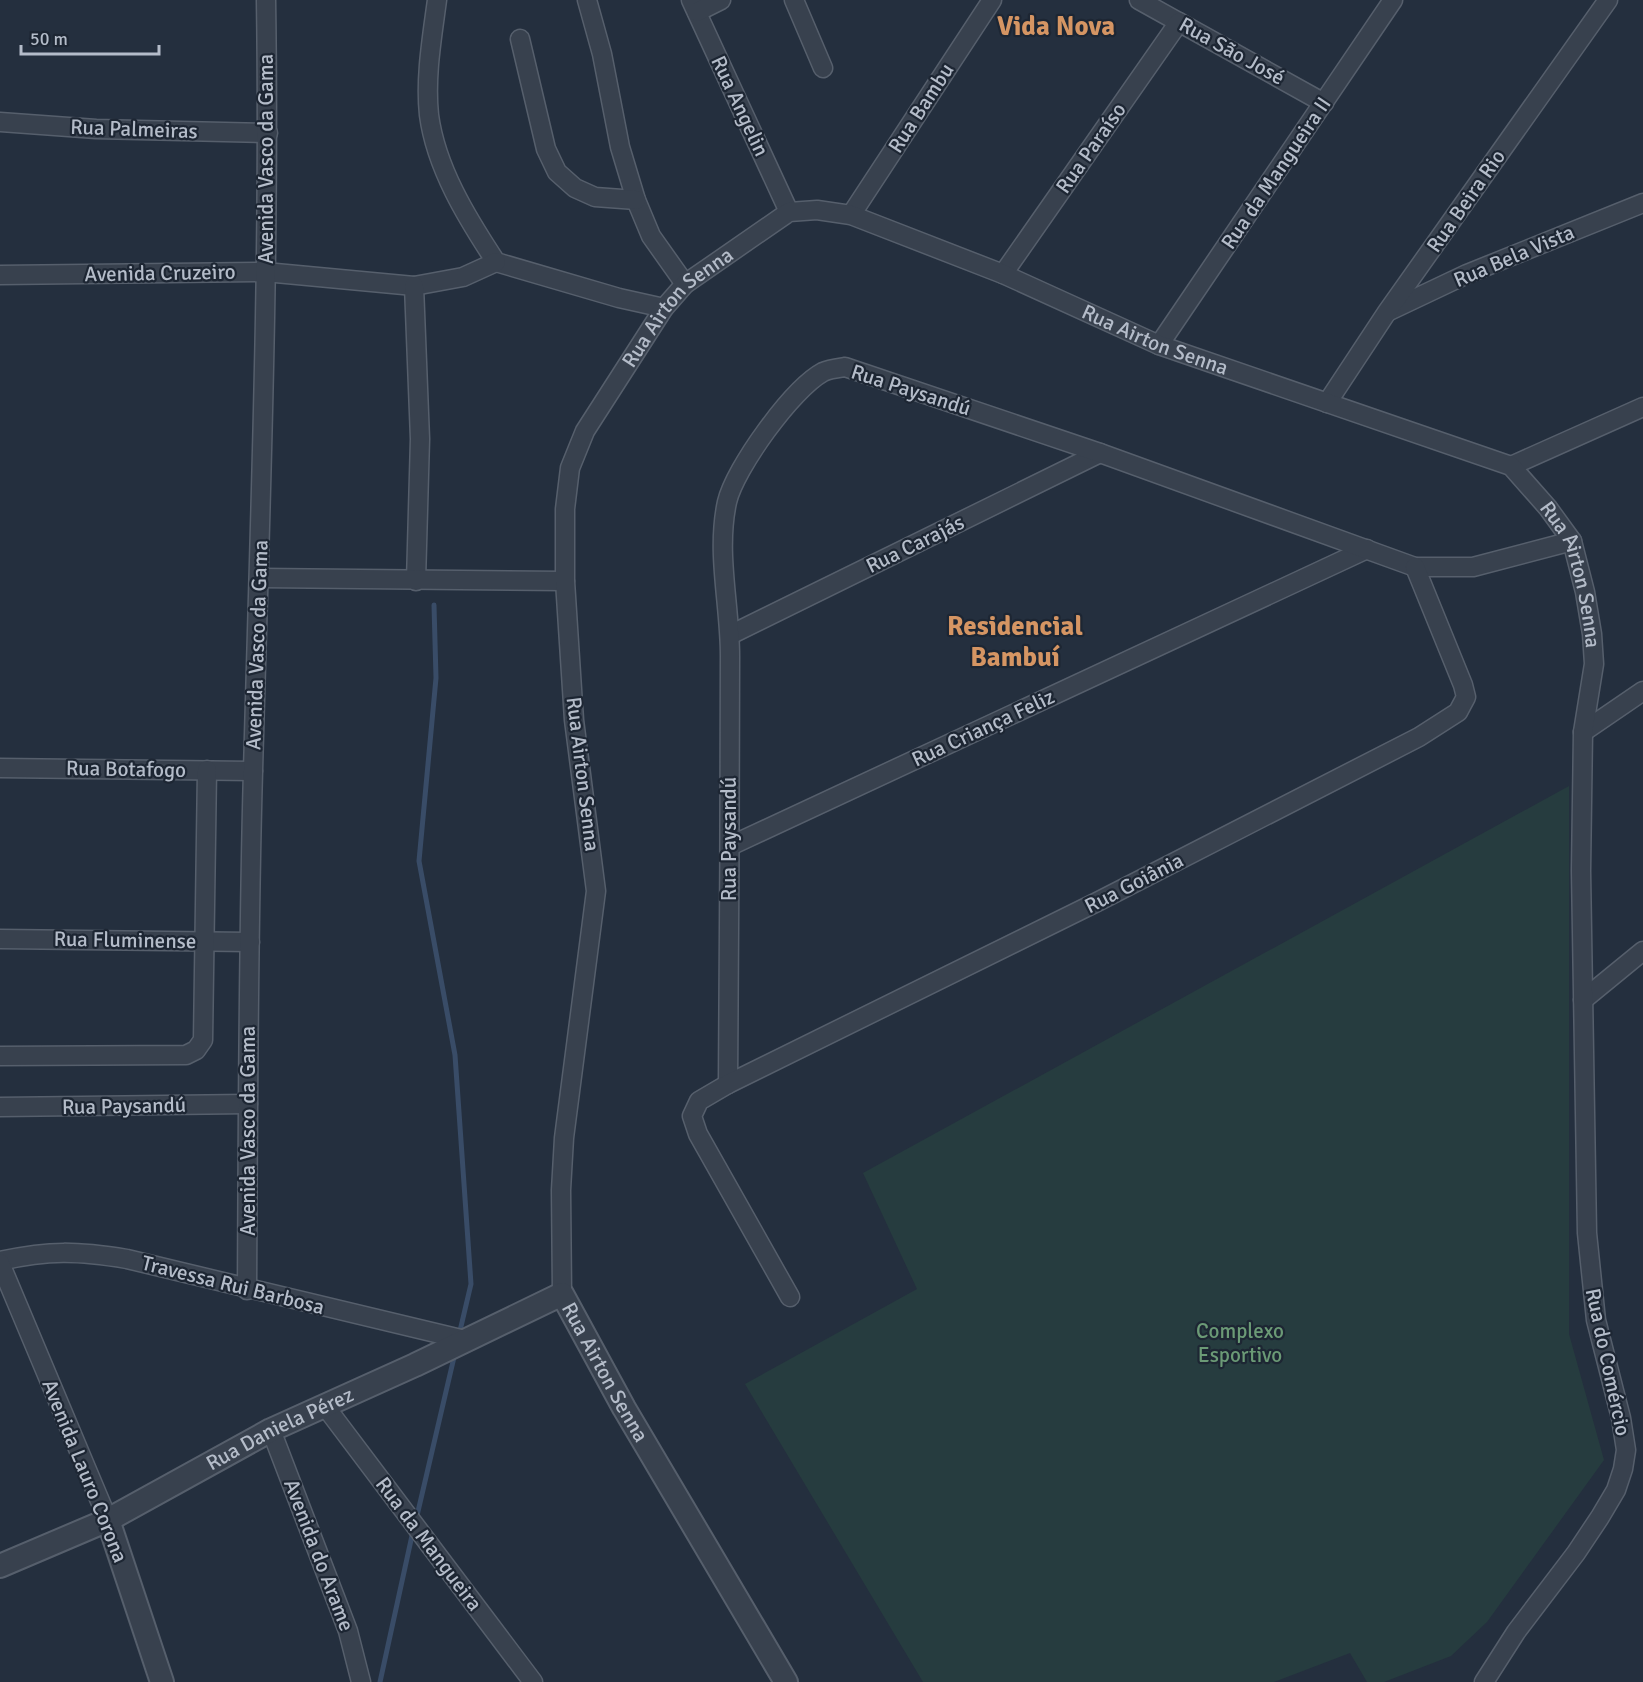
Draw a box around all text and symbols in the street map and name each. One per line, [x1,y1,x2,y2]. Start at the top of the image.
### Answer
district label: Vida Nova [997,10,1115,43]
street label: Rua São José [1175,11,1289,91]
scale bar [21,18,159,56]
text: 50 m [30,28,68,50]
street label: Rua Angelin [705,52,775,160]
street label: Avenida Vasco da Gama [253,54,279,264]
street label: Rua Bambu [882,58,960,158]
street label: Rua da Mangueira II [1215,92,1337,254]
street label: Rua Paraíso [1050,98,1132,198]
street label: Rua Palmeiras [70,114,198,144]
street label: Rua Beira Rio [1421,144,1511,258]
street label: Rua Bela Vista [1450,219,1578,293]
street label: Rua Airton Senna [616,242,738,372]
street label: Avenida Cruzeiro [84,259,236,287]
street label: Rua Airton Senna [1078,299,1232,381]
street label: Rua Paysandú [848,358,974,422]
street label: Rua Airton Senna [1534,496,1606,649]
street label: Rua Carajás [862,509,968,579]
street label: Avenida Vasco da Gama [240,540,274,750]
district label: Residencial Bambuí [947,610,1083,674]
street label: Rua Criança Feliz [907,684,1059,772]
street label: Rua Airton Senna [561,695,605,853]
street label: Rua Botafogo [66,755,186,783]
street label: Rua Paysandú [716,777,742,901]
street label: Rua Goiânia [1080,847,1188,919]
street label: Rua Fluminense [53,926,197,954]
street label: Avenida Vasco da Gama [235,1026,261,1236]
street label: Rua Paysandú [62,1092,186,1120]
street label: Travessa Rui Barbosa [139,1250,327,1320]
street label: Rua do Comércio [1580,1286,1636,1438]
street label: Rua Airton Senna [556,1298,654,1447]
park label: Complexo Esportivo [1196,1318,1284,1368]
street label: Avenida Lauro Corona [36,1376,134,1566]
street label: Rua Daniela Pérez [201,1382,358,1476]
street label: Rua da Mangueira [370,1472,488,1616]
street label: Avenida do Arame [278,1475,360,1635]

